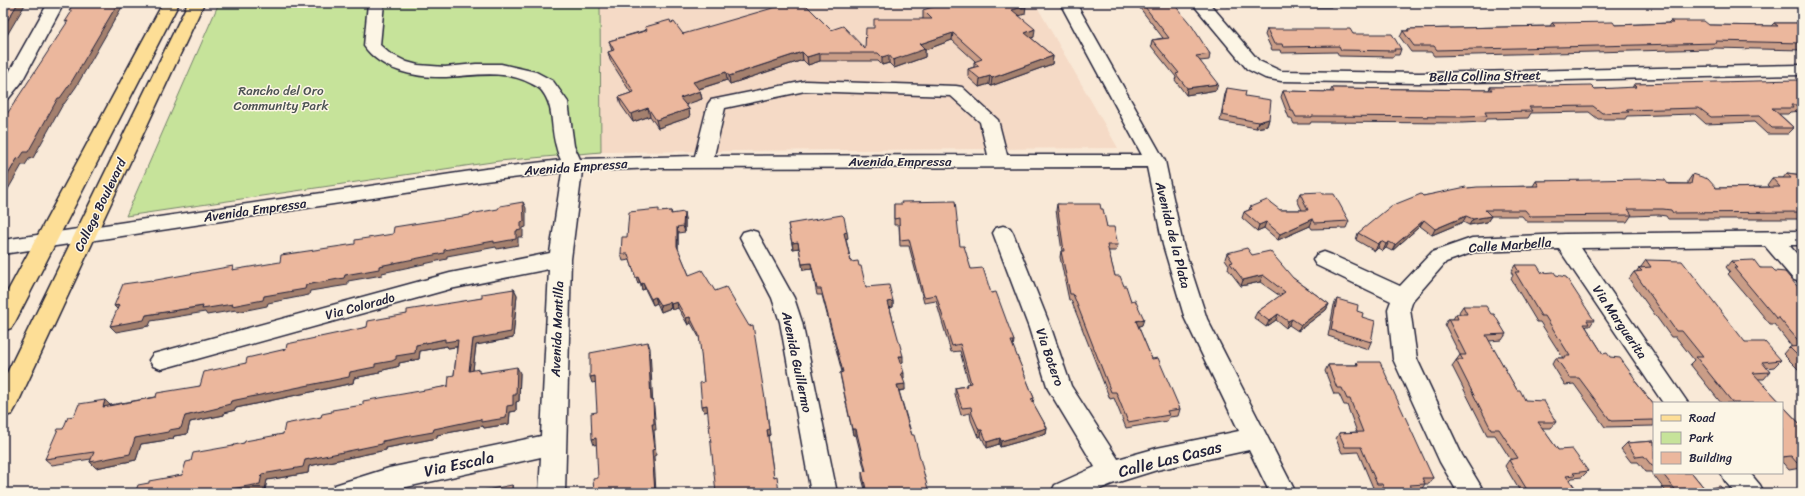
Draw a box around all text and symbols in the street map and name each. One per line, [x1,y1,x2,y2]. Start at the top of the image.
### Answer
street label: Bella Collina Street [1429,64,1542,88]
park label: Rancho del Oro Community Park [234,79,328,117]
street label: Avenida Empressa [847,150,952,173]
street label: Avenida Empressa [523,152,629,182]
street label: College Boulevard [67,153,133,256]
street label: Avenida de la Plata [1148,178,1198,291]
street label: Avenida Empressa [201,191,308,229]
street label: Calle Marbella [1468,231,1553,259]
street label: Avenida Mantilla [544,280,570,378]
street label: Via Marguerita [1587,280,1654,364]
street label: Via Colorado [323,286,398,326]
street label: Avenida Guillermo [775,308,819,415]
street label: Via Botero [1029,325,1071,390]
legend [1653,402,1783,474]
text: Road [1689,407,1716,429]
text: Park [1689,427,1714,449]
street label: Calle Las Casas [1115,432,1226,486]
street label: Via Escala [421,442,497,486]
text: Building [1689,447,1732,469]

